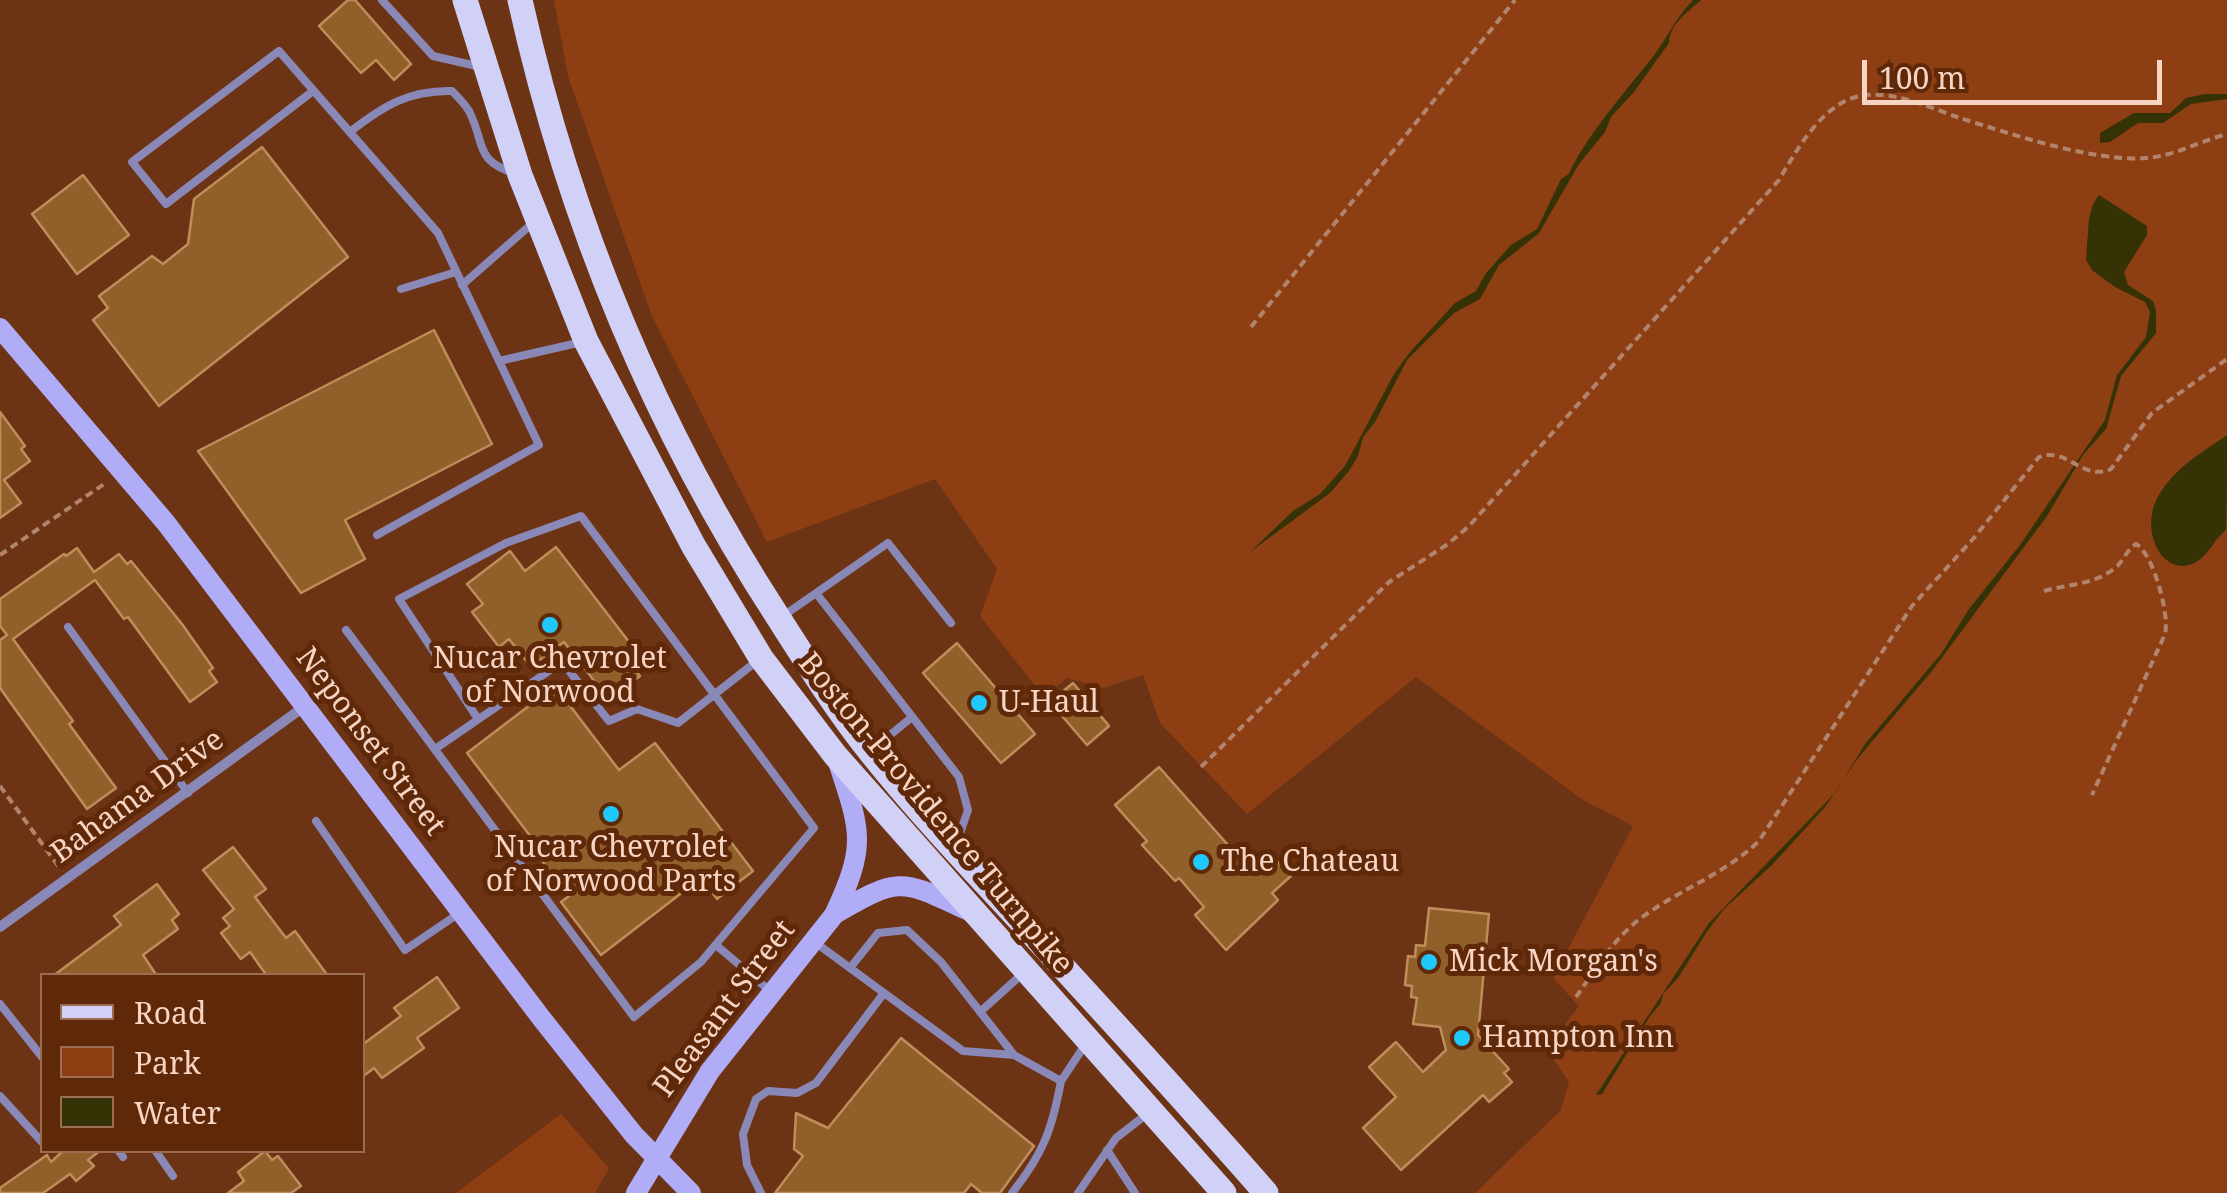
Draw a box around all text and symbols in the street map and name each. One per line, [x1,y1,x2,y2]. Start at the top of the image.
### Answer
scale bar [1867,40,2167,102]
text: 100 m [1879,57,1965,98]
marker: Nucar Chevrolet of Norwood [539,614,561,636]
street label: Neponset Street [288,641,452,843]
place label: Nucar Chevrolet of Norwood [433,641,667,712]
street label: Boston-Providence Turnpike [790,646,1080,982]
place label: U-Haul [999,685,1099,721]
marker: U-Haul [968,692,990,714]
street label: Bahama Drive [45,722,231,872]
marker: Nucar Chevrolet of Norwood Parts [600,803,622,825]
place label: Nucar Chevrolet of Norwood Parts [486,830,736,900]
place label: The Chateau [1221,844,1399,880]
marker: The Chateau [1190,851,1212,873]
street label: Pleasant Street [647,913,803,1105]
place label: Mick Morgan's [1449,944,1658,980]
marker: Mick Morgan's [1418,951,1440,973]
legend [40,973,365,1153]
text: Road [134,992,206,1033]
place label: Hampton Inn [1482,1020,1674,1056]
marker: Hampton Inn [1451,1027,1473,1049]
text: Park [134,1042,201,1083]
text: Water [134,1092,221,1133]

